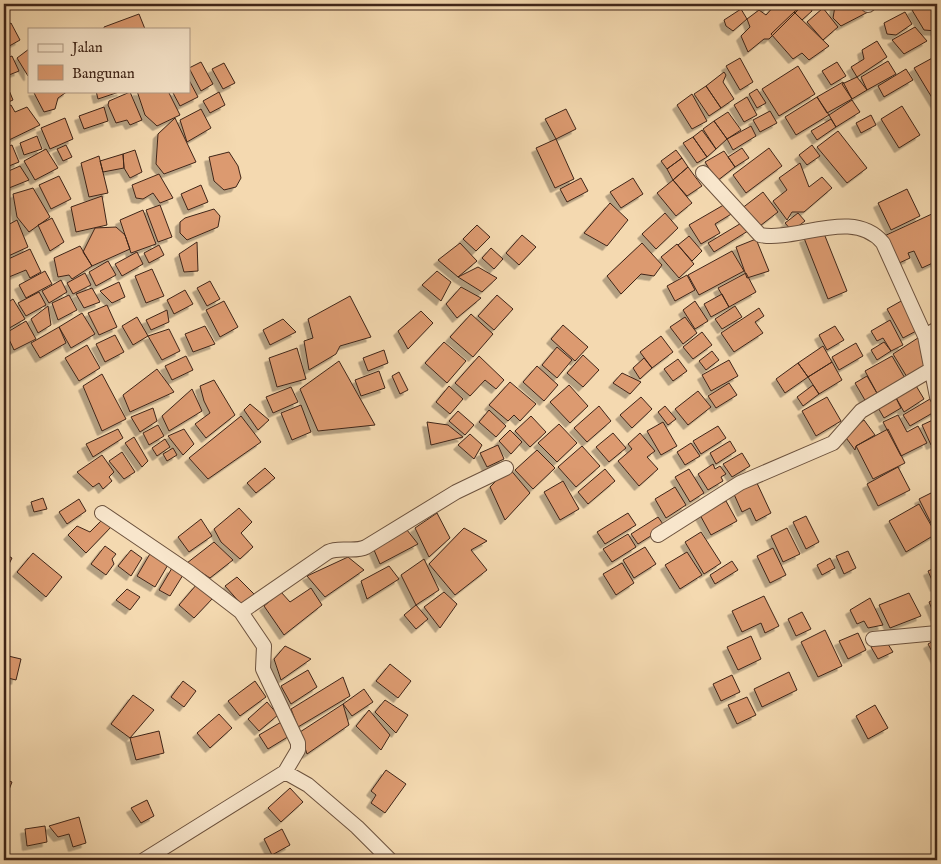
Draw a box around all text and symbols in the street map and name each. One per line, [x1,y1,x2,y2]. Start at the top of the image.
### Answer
legend [28,28,190,92]
text: Jalan [70,38,103,57]
text: Bangunan [72,64,135,83]

